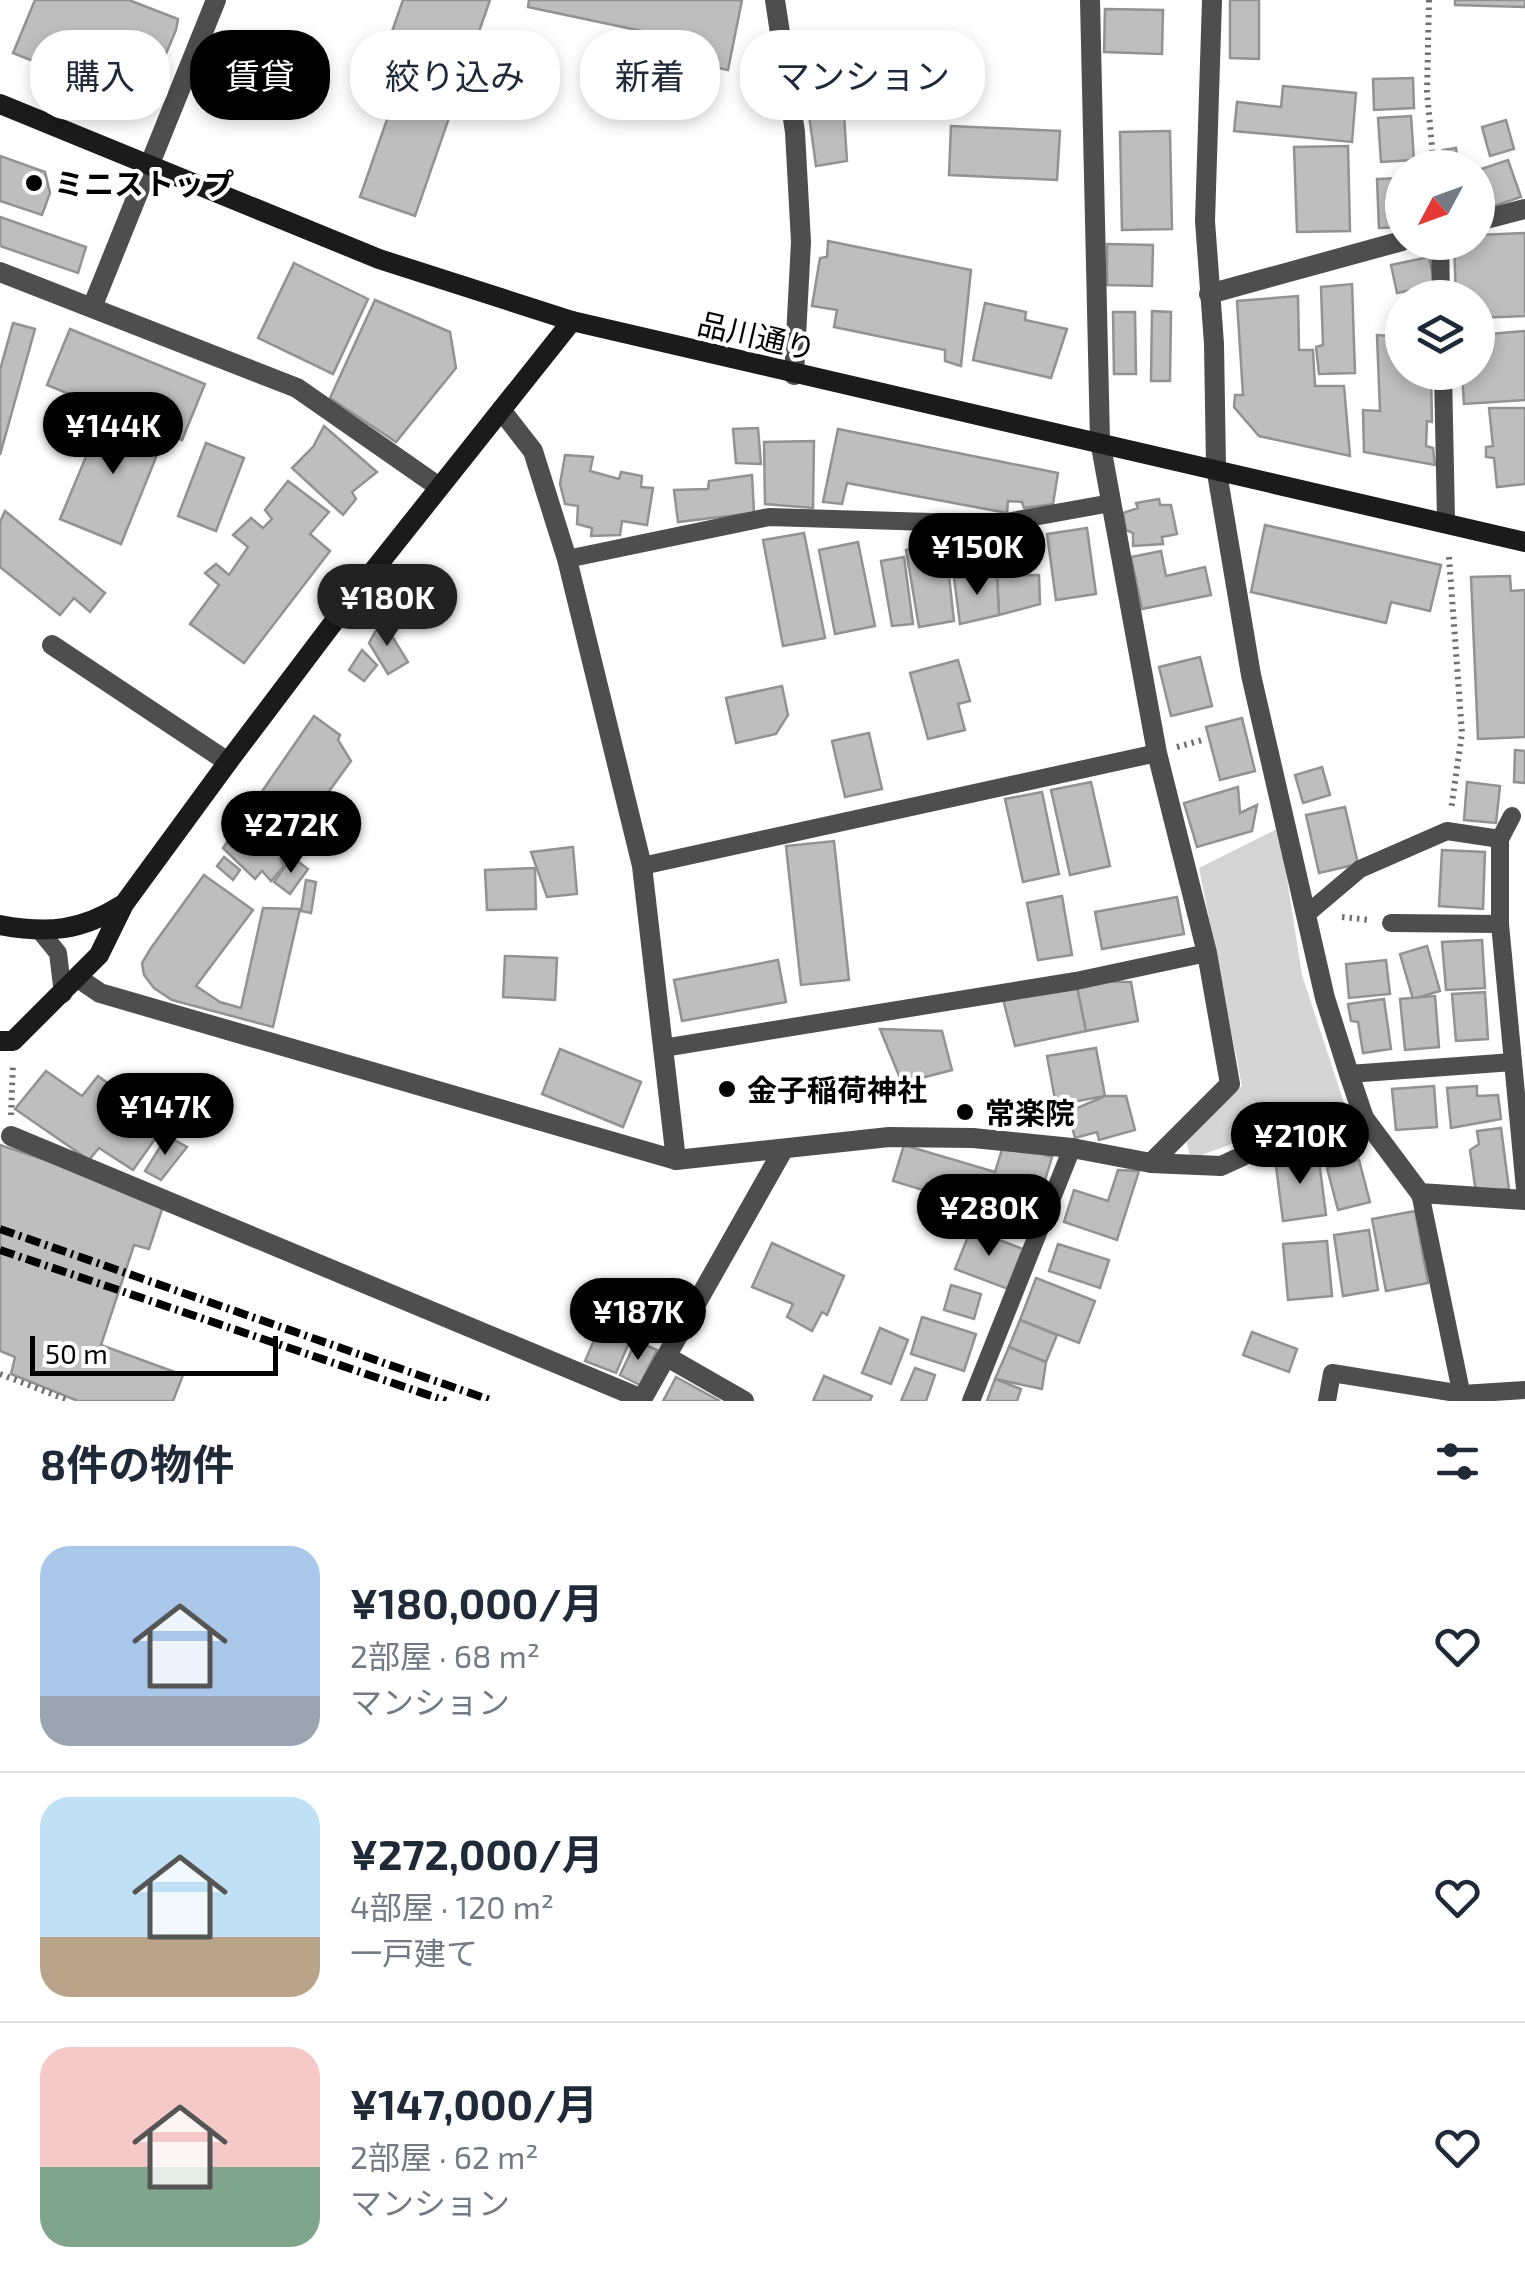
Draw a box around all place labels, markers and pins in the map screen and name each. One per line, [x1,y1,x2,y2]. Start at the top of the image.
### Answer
place label: ミニストップ [54,165,234,201]
marker: ミニストップ [23,172,45,194]
pin: ¥144K [43,392,183,477]
pin: ¥150K [907,513,1047,598]
pin: ¥180K [317,564,457,649]
pin: ¥272K [221,791,361,876]
place label: 金子稲荷神社 [747,1071,927,1107]
pin: ¥147K [95,1073,235,1158]
marker: 金子稲荷神社 [716,1078,738,1100]
place label: 常楽院 [985,1094,1075,1130]
marker: 常楽院 [954,1101,976,1123]
pin: ¥210K [1230,1102,1370,1187]
pin: ¥280K [919,1174,1059,1259]
pin: ¥187K [568,1278,708,1363]

